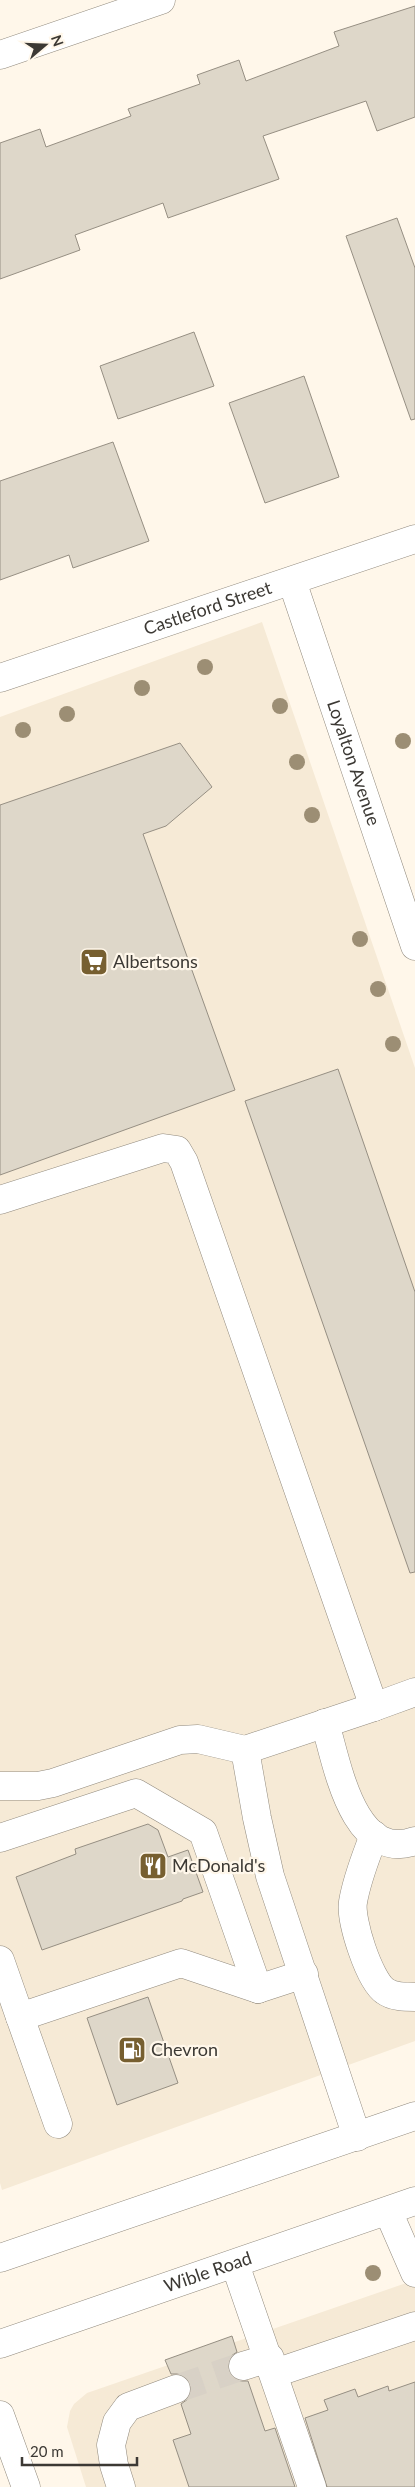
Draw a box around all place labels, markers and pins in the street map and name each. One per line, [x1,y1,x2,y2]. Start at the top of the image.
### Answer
supermarket icon: Albertsons [79,947,109,977]
place label: Albertsons [113,950,198,972]
restaurant icon: McDonald's [138,1851,168,1881]
place label: McDonald's [172,1854,266,1876]
fuel station icon: Chevron [117,2035,147,2065]
place label: Chevron [151,2038,218,2060]

